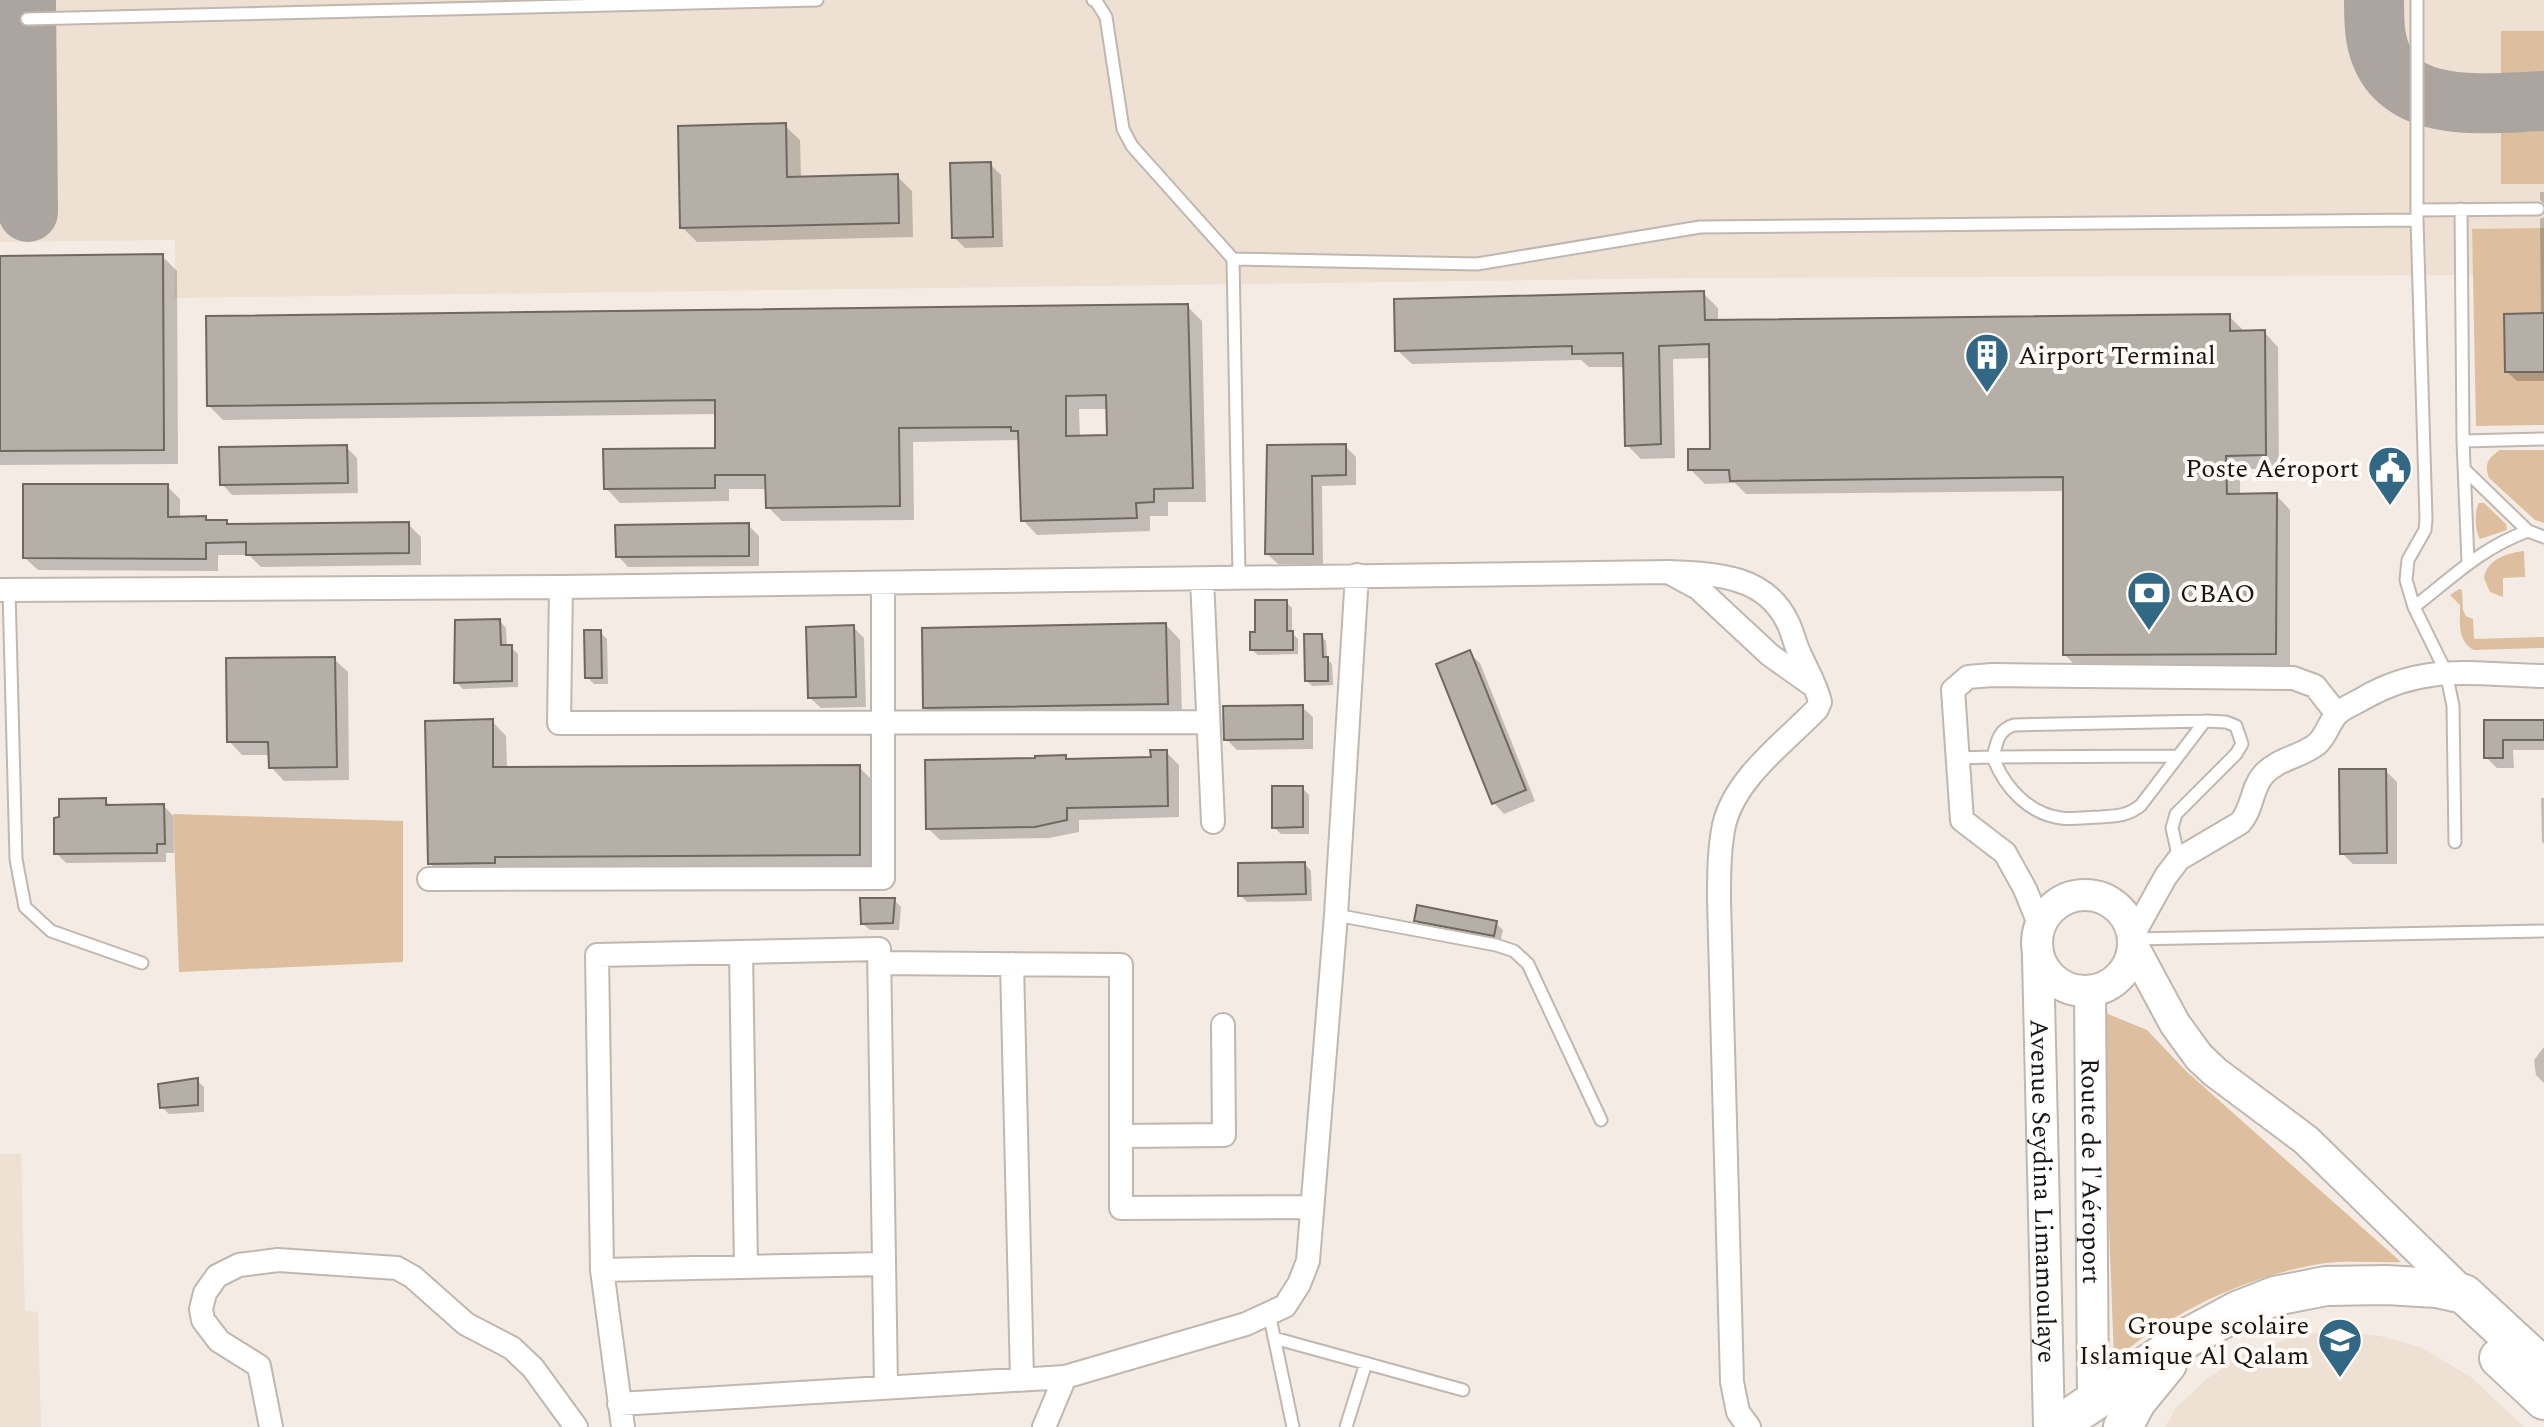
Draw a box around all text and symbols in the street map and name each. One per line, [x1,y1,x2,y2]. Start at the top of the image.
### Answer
building icon: Airport Terminal [1963,331,2011,394]
place label: Airport Terminal [2018,336,2216,376]
public building icon: Poste Aéroport [2366,444,2414,507]
place label: Poste Aéroport [2185,449,2359,489]
bank icon: CBAO [2125,569,2173,632]
place label: CBAO [2180,574,2255,614]
street label: Avenue Seydina Limamoulaye [2018,1018,2067,1364]
street label: Route de l'Aéroport [2069,1058,2111,1284]
place label: Groupe scolaire Islamique Al Qalam [2079,1306,2309,1376]
school or university icon: Groupe scolaire Islamique Al Qalam [2316,1316,2364,1379]

